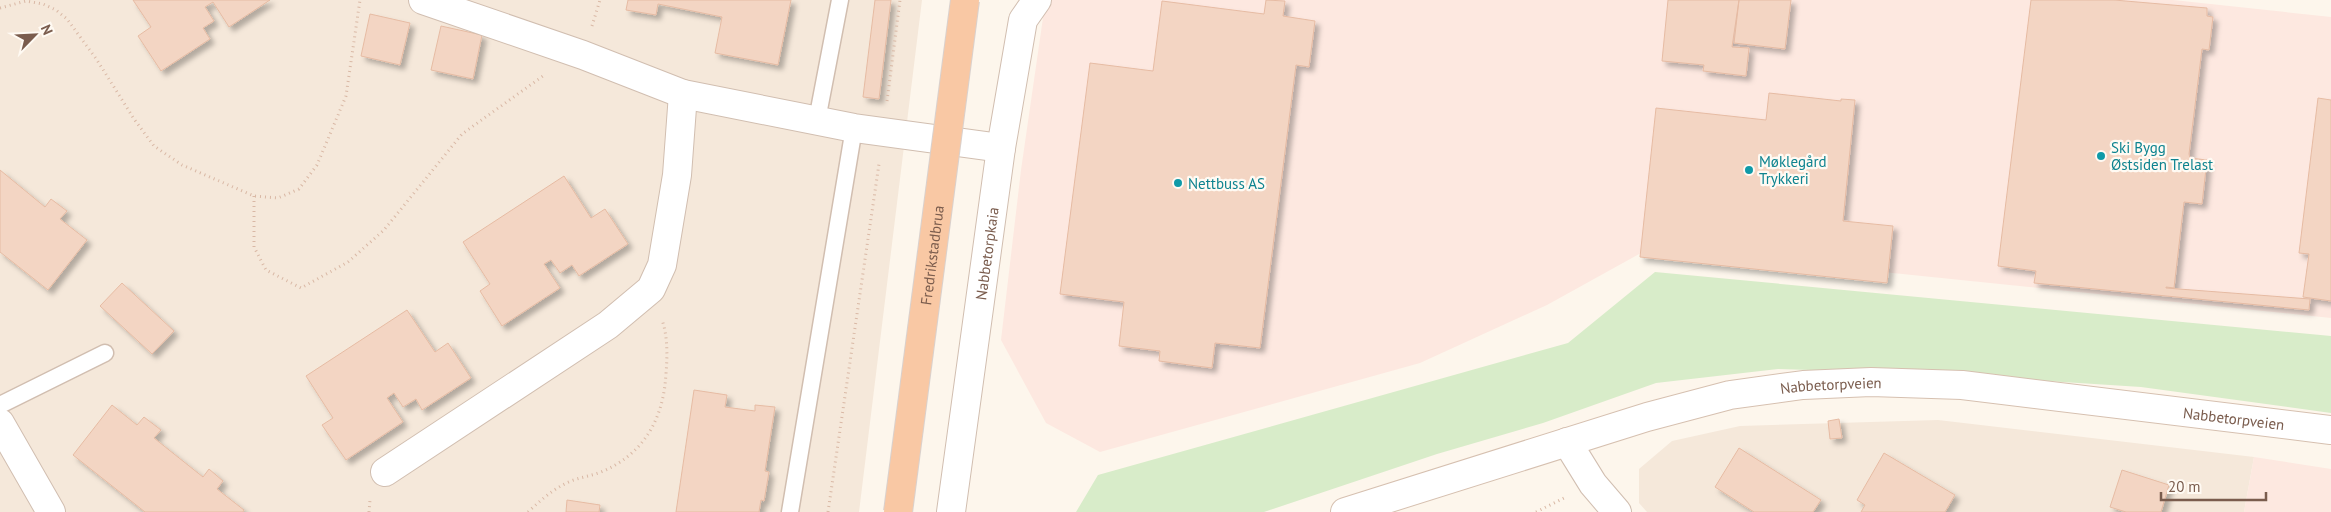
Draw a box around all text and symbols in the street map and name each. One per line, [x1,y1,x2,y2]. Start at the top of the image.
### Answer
north arrow [10,10,60,60]
text: N [37,22,57,38]
place label: Ski Bygg Østsiden Trelast [2111,138,2213,174]
marker: Ski Bygg Østsiden Trelast [2095,150,2107,162]
place label: Møklegård Trykkeri [1759,152,1827,188]
marker: Møklegård Trykkeri [1743,164,1755,176]
place label: Nettbuss AS [1188,174,1265,193]
marker: Nettbuss AS [1172,177,1184,189]
street label: Fredrikstadbrua [916,204,948,306]
street label: Nabbetorpkaia [971,206,1002,301]
street label: Nabbetorpveien [1779,372,1882,398]
street label: Nabbetorpveien [2182,403,2286,434]
scale bar [2161,470,2266,502]
text: 20 m [2168,477,2201,496]

